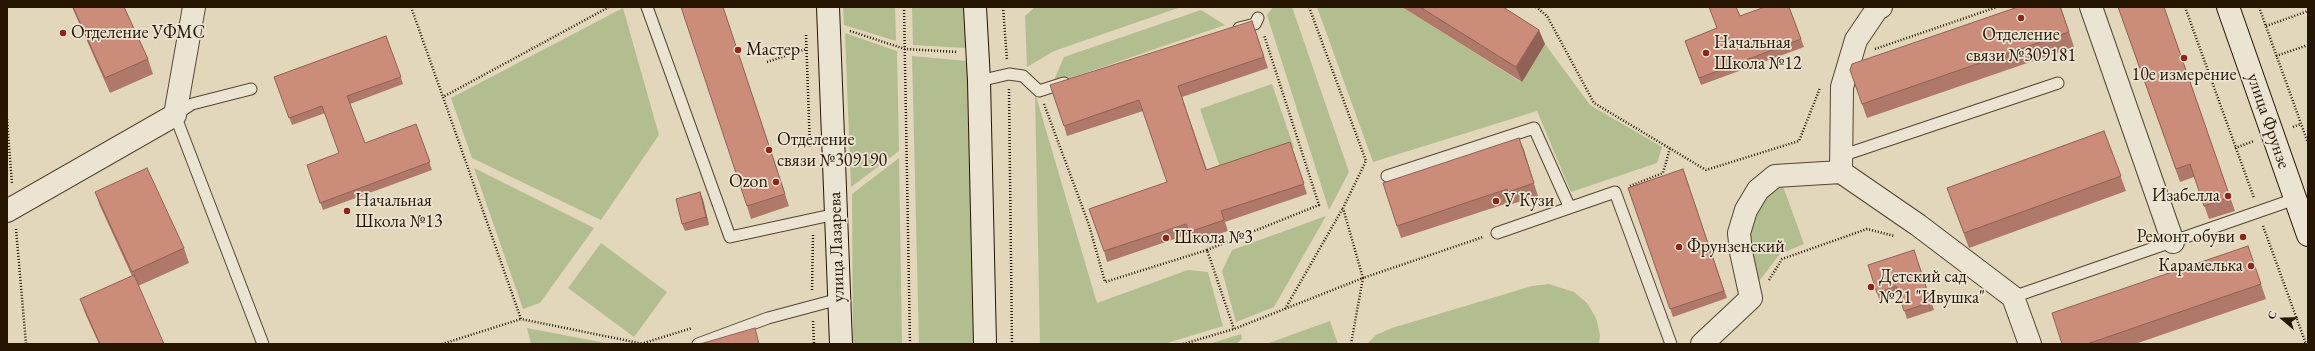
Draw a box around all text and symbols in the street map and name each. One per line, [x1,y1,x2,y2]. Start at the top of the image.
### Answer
marker: Отделение связи №309181 [2016,13,2026,23]
place label: Отделение УФМС [71,22,205,44]
place label: Отделение связи №309181 [1966,24,2076,66]
marker: Отделение УФМС [58,28,68,38]
place label: Начальная Школа №12 [1714,32,1802,74]
place label: Мастер [746,39,800,61]
marker: Мастер [733,45,743,55]
marker: Начальная Школа №12 [1701,48,1711,58]
marker: 10е измерение [2179,53,2189,63]
place label: 10е измерение [2132,64,2236,86]
street label: улица Фрунзе [2242,70,2294,172]
place label: Отделение связи №309190 [777,129,887,172]
marker: Отделение связи №309190 [764,145,774,155]
place label: Ozon [729,171,768,193]
marker: Ozon [771,177,781,187]
place label: Изабелла [2152,185,2220,207]
place label: Начальная Школа №13 [355,190,443,232]
place label: У Кузи [1504,190,1554,212]
street label: улица Лазарева [824,191,850,303]
marker: Изабелла [2223,191,2233,201]
marker: У Кузи [1491,196,1501,206]
marker: Начальная Школа №13 [342,206,352,216]
place label: Ремонт обуви [2136,226,2235,248]
place label: Школа №3 [1174,227,1253,249]
marker: Ремонт обуви [2238,232,2248,242]
marker: Школа №3 [1161,233,1171,243]
place label: Фрунзенский [1687,236,1785,258]
marker: Фрунзенский [1674,242,1684,252]
place label: Карамелька [2158,255,2243,277]
marker: Карамелька [2246,261,2256,271]
place label: Детский сад №21 "Ивушка" [1879,266,1985,308]
marker: Детский сад №21 "Ивушка" [1866,282,1876,292]
north arrow [2263,299,2303,339]
text: С [2264,309,2280,321]

